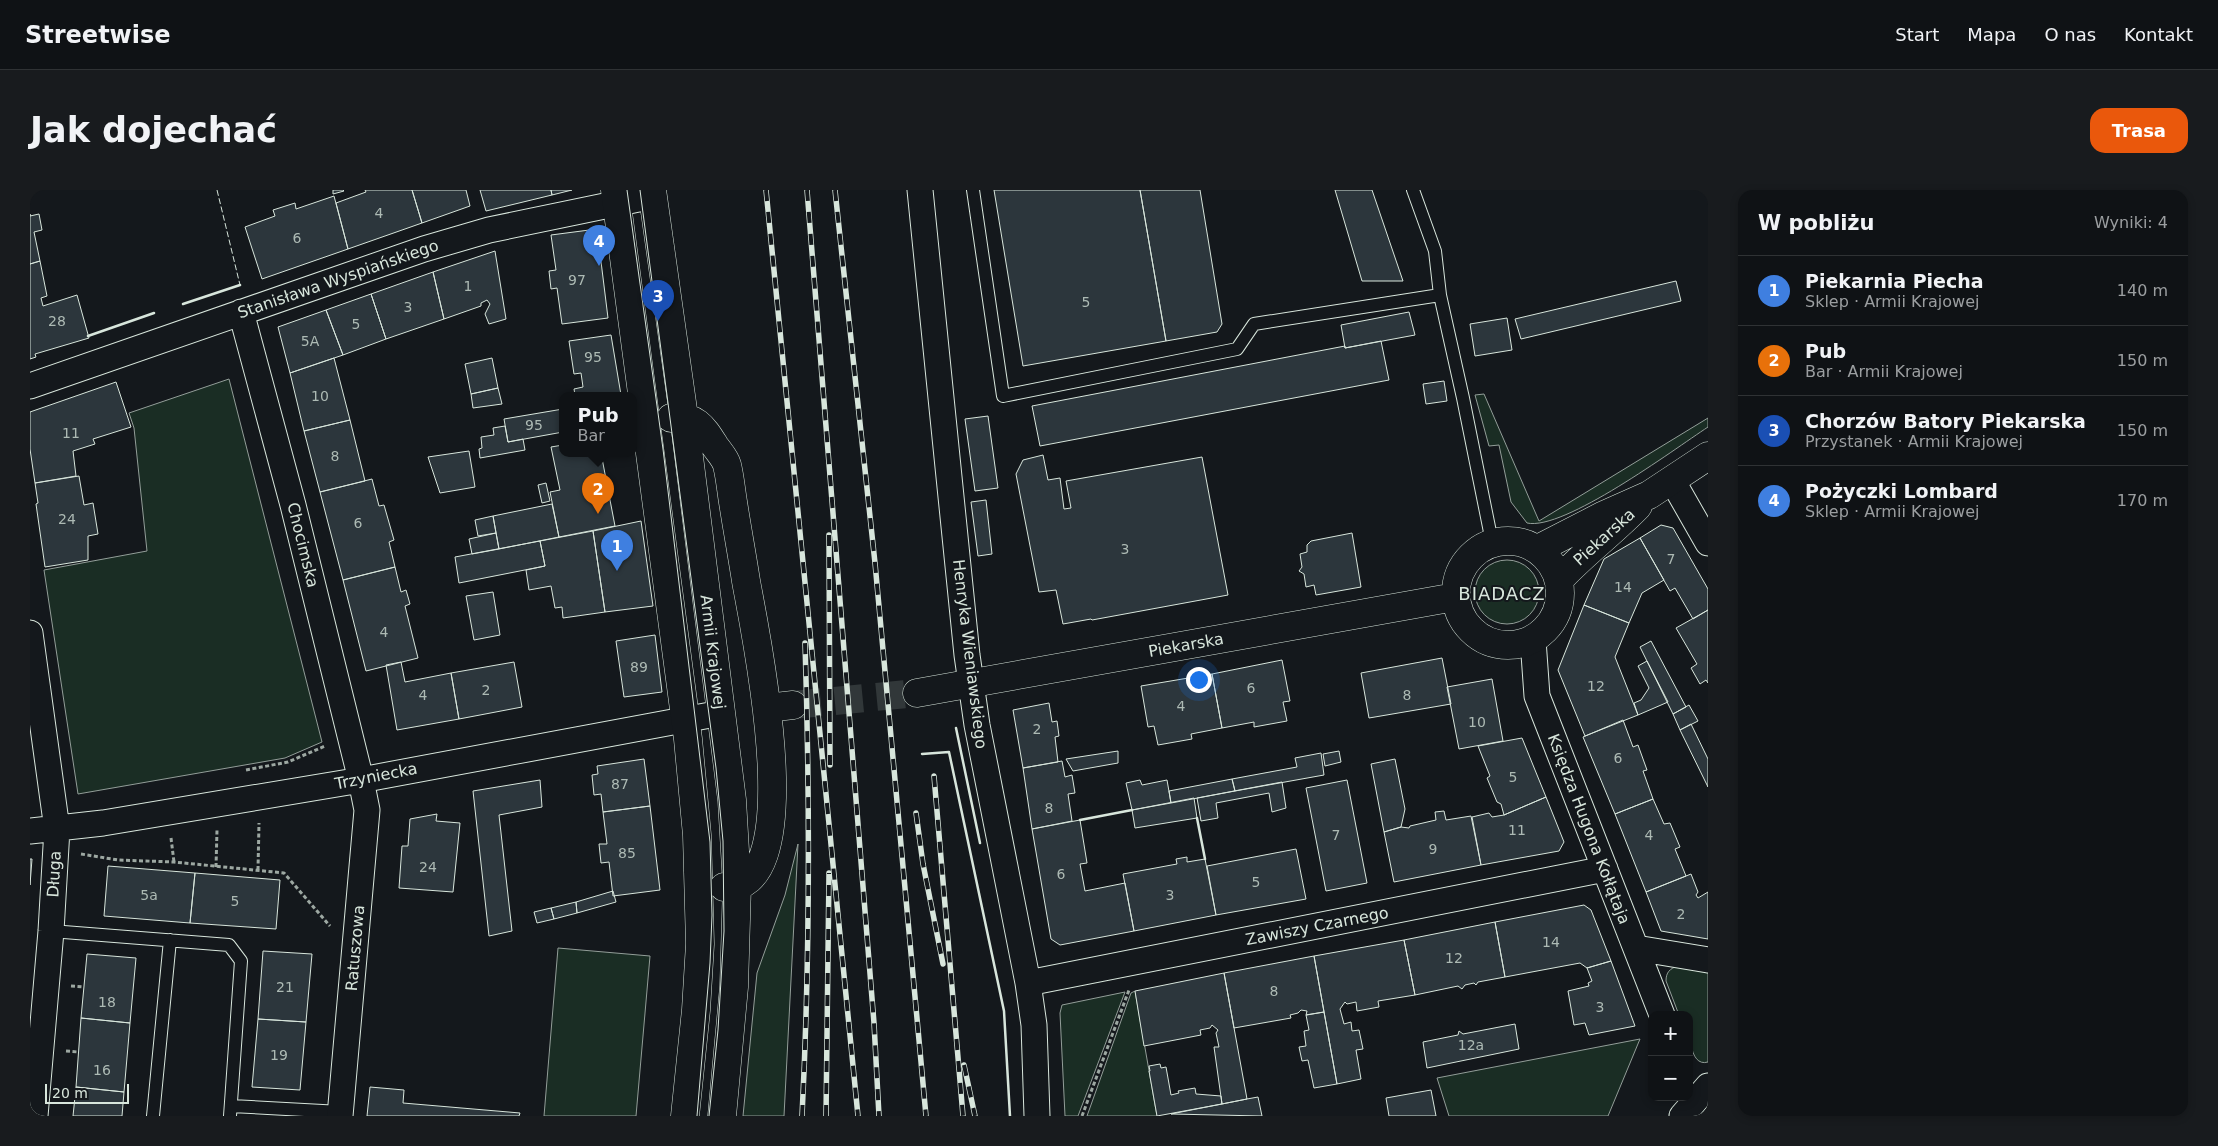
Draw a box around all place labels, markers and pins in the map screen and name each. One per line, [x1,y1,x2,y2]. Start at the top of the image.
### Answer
pin: 4 [583,225,615,266]
pin: 3 [642,280,674,321]
pin: 2 [582,473,614,514]
pin: 1 [601,530,633,571]

